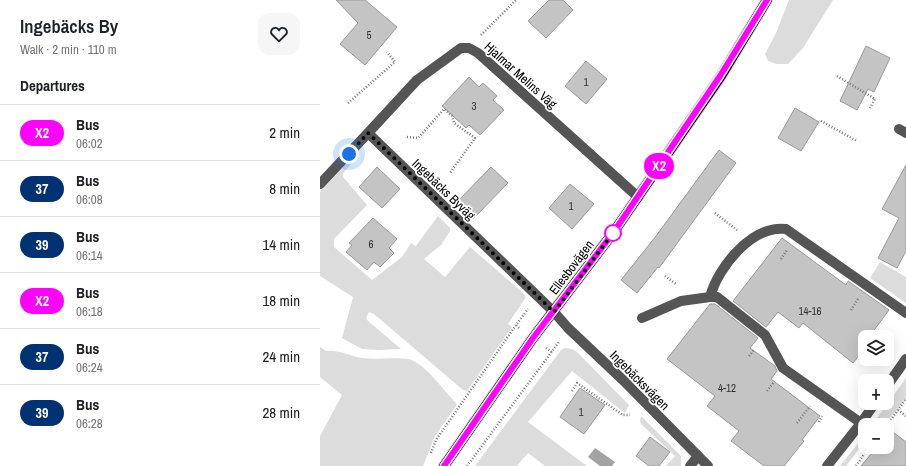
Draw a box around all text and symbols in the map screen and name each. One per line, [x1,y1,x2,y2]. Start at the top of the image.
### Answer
text: Ingebäcks By [20,13,118,39]
button: heart [258,13,300,55]
house number: 5 [366,28,372,42]
street label: Hjalmar Melins Väg [481,38,561,113]
text: Walk · 2 min · 110 m [20,41,117,58]
text: Departures [20,75,85,96]
house number: 1 [583,75,589,89]
house number: 3 [471,99,477,113]
text: Bus [76,114,99,135]
text: 2 min [269,122,300,143]
text: X2 [35,124,49,142]
text: 06:02 [76,135,103,152]
your location [339,144,359,164]
line badge: X2 [641,153,677,179]
street label: Ingebäcks Byväg [409,155,479,224]
text: X2 [652,157,666,175]
text: Bus [76,170,99,191]
text: 8 min [269,178,300,199]
text: 37 [36,180,48,198]
text: 06:08 [76,191,103,208]
house number: 1 [568,199,574,213]
unlabelled marker [604,224,622,242]
text: Bus [76,226,99,247]
text: 14 min [262,234,300,255]
text: 39 [36,236,48,254]
house number: 6 [368,237,374,251]
street label: Ellesbovägen [545,237,597,298]
text: 06:14 [76,247,103,264]
text: Bus [76,282,99,303]
text: 18 min [262,290,300,311]
text: X2 [35,292,49,310]
text: 06:18 [76,303,103,320]
house number: 14-16 [798,304,822,318]
map controls [858,330,894,454]
button: layers [858,330,894,366]
text: Bus [76,338,99,359]
text: 24 min [262,346,300,367]
street label: Ingebäcksvägen [606,347,673,414]
text: 37 [36,348,48,366]
text: 06:24 [76,359,103,376]
button: + [858,374,894,410]
house number: 4-12 [718,381,736,395]
text: Bus [76,394,99,415]
text: 28 min [262,402,300,423]
text: 39 [36,404,48,422]
house number: 1 [578,405,584,419]
text: 06:28 [76,415,103,432]
button: − [858,418,894,454]

